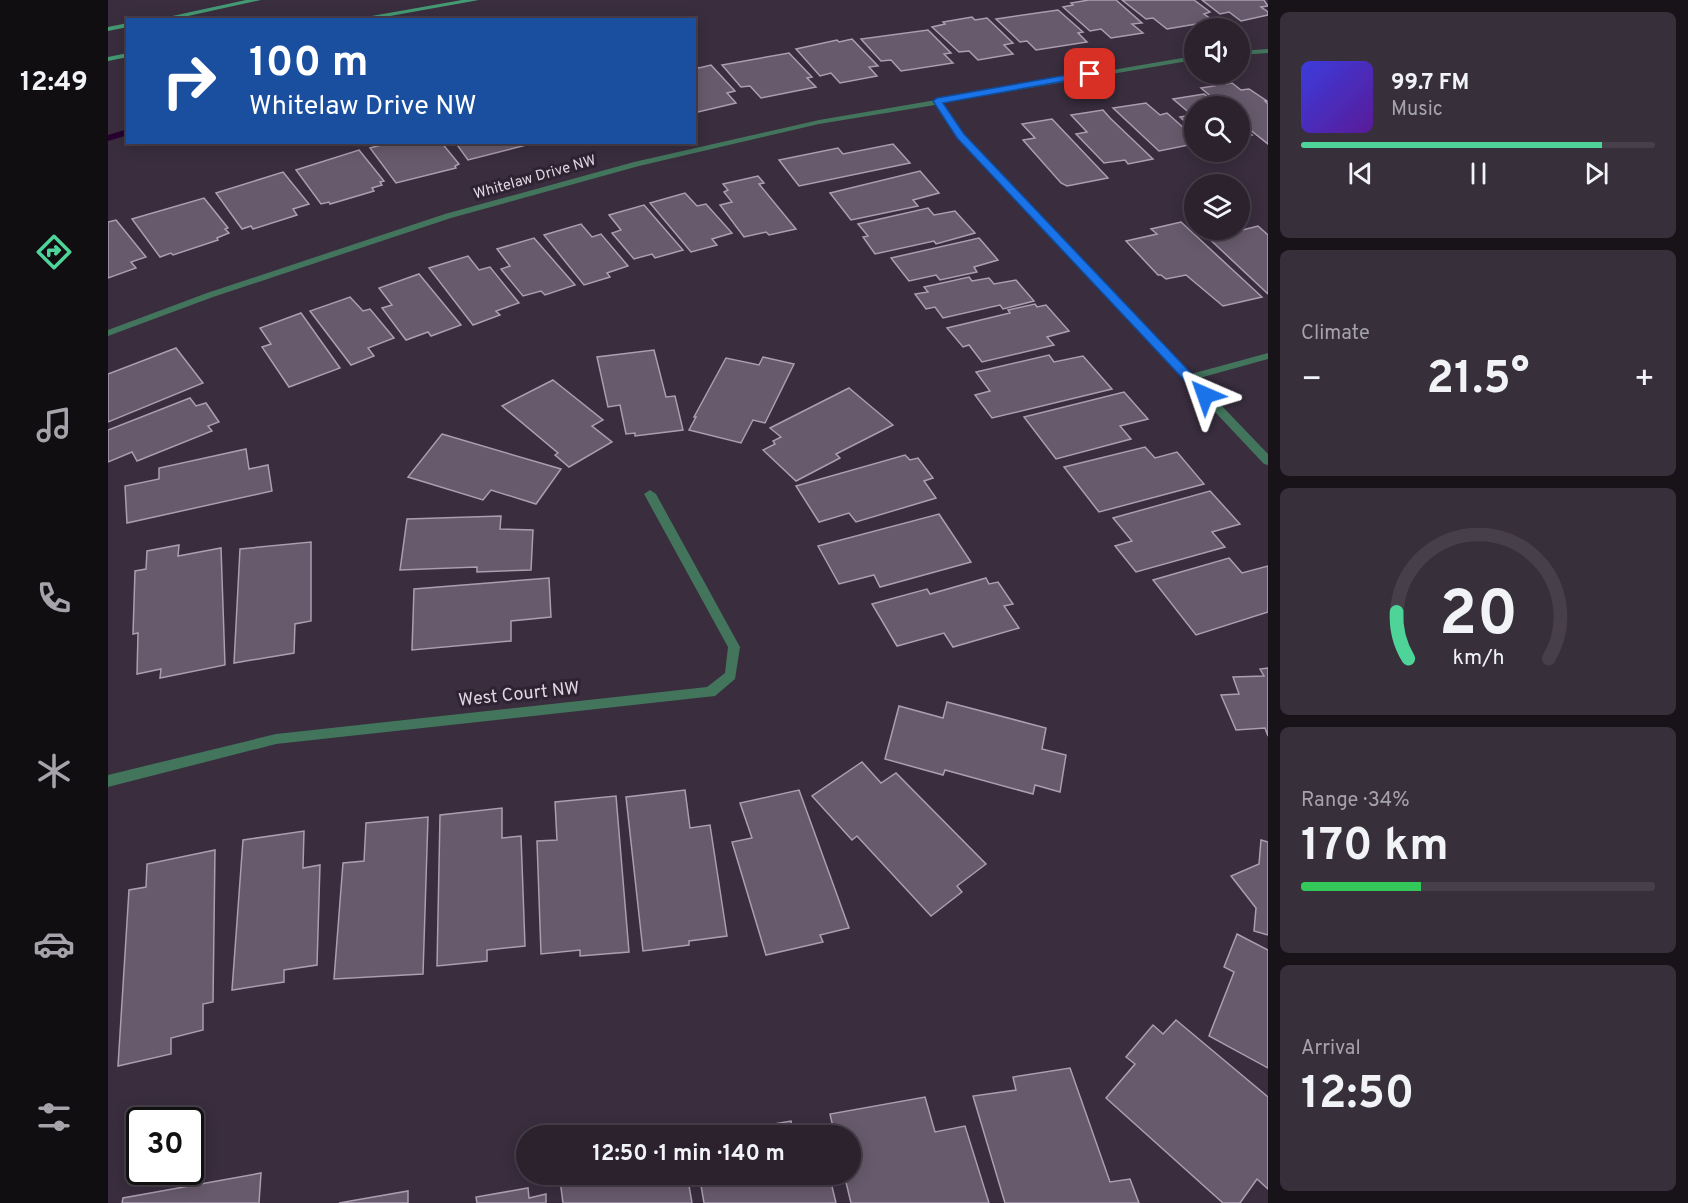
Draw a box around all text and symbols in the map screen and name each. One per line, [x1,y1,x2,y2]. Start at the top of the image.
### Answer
map controls [1184,18,1250,240]
button: sound [1184,18,1250,84]
text: 100 m [249,38,368,91]
icon: right [150,42,228,120]
pin [1064,48,1115,99]
icon: arrive [1073,57,1106,90]
text: 12:49 [20,66,88,100]
text: 99.7 FM [1391,70,1469,97]
text: Whitelaw Drive NW [249,90,477,124]
button: search [1184,96,1250,162]
text: Music [1391,97,1443,123]
street label: Whitelaw Drive NW [472,151,598,205]
icon: previous [1344,157,1377,190]
icon: pause [1462,157,1495,190]
icon: next [1580,157,1613,190]
button: layers [1184,174,1250,240]
icon: directions [33,231,75,273]
text: Climate [1301,321,1370,347]
text: 21.5° [1427,352,1529,409]
text: − [1301,360,1322,402]
text: + [1634,360,1655,402]
position arrow [1173,363,1237,427]
icon: music [33,404,75,446]
icon: phone [33,577,75,619]
text: 20 [1438,578,1518,657]
text: km/h [1452,645,1504,672]
street label: West Court NW [457,677,581,713]
icon: climate [33,750,75,792]
text: Range · 34% [1301,788,1410,814]
text: 170 km [1301,819,1449,876]
icon: car [33,923,75,965]
text: Arrival [1301,1036,1361,1062]
text: 12:50 [1301,1067,1414,1124]
icon: filters [33,1096,75,1138]
speed limit sign: 30 [126,1107,204,1185]
text: 12:50 · 1 min · 140 m [592,1141,785,1168]

